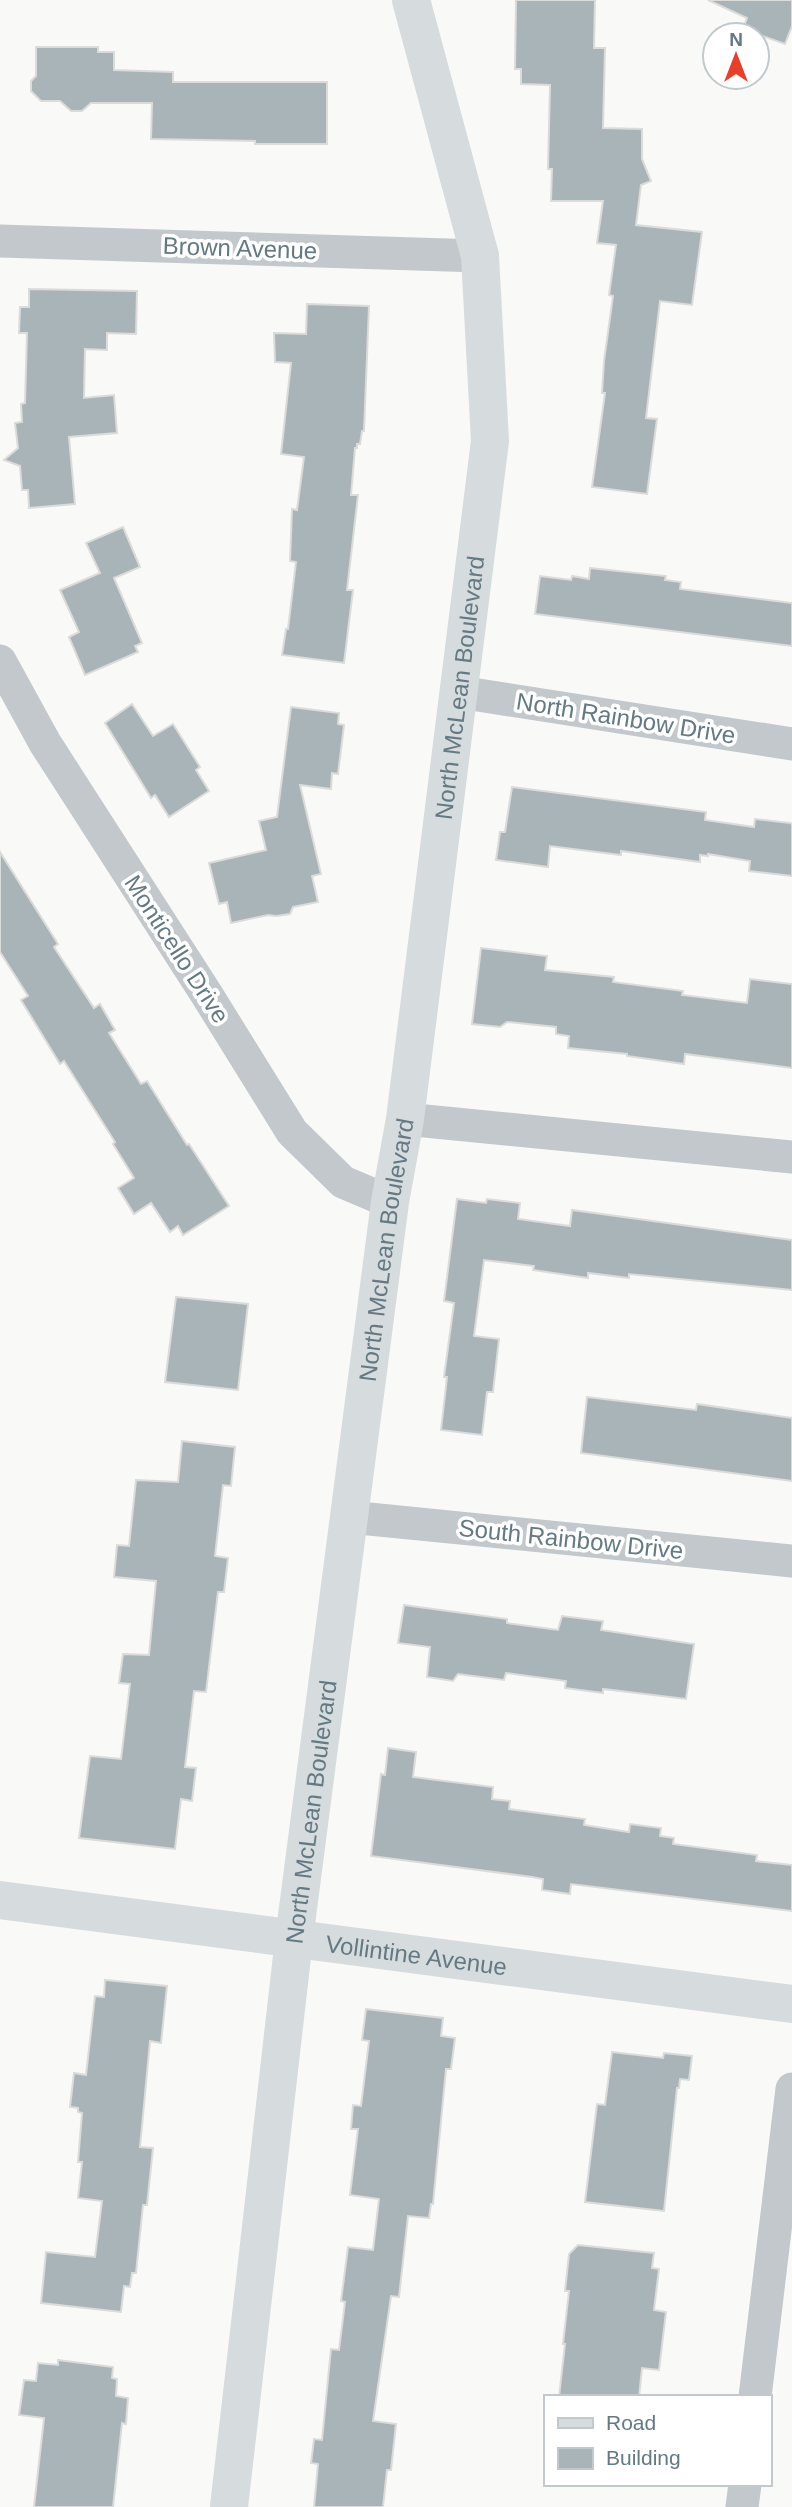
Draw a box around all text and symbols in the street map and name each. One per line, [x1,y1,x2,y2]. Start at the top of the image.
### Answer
north arrow [701,21,771,91]
text: N [729,29,743,50]
street label: Brown Avenue [162,232,318,264]
street label: North McLean Boulevard [429,554,489,821]
street label: North Rainbow Drive [515,687,737,749]
street label: Monticello Drive [119,870,235,1028]
street label: North McLean Boulevard [353,1116,418,1383]
street label: South Rainbow Drive [457,1514,685,1564]
street label: North McLean Boulevard [280,1678,341,1945]
street label: Vollintine Avenue [324,1929,509,1980]
legend [544,2395,771,2486]
text: Road [606,2411,656,2434]
text: Building [606,2446,681,2469]

